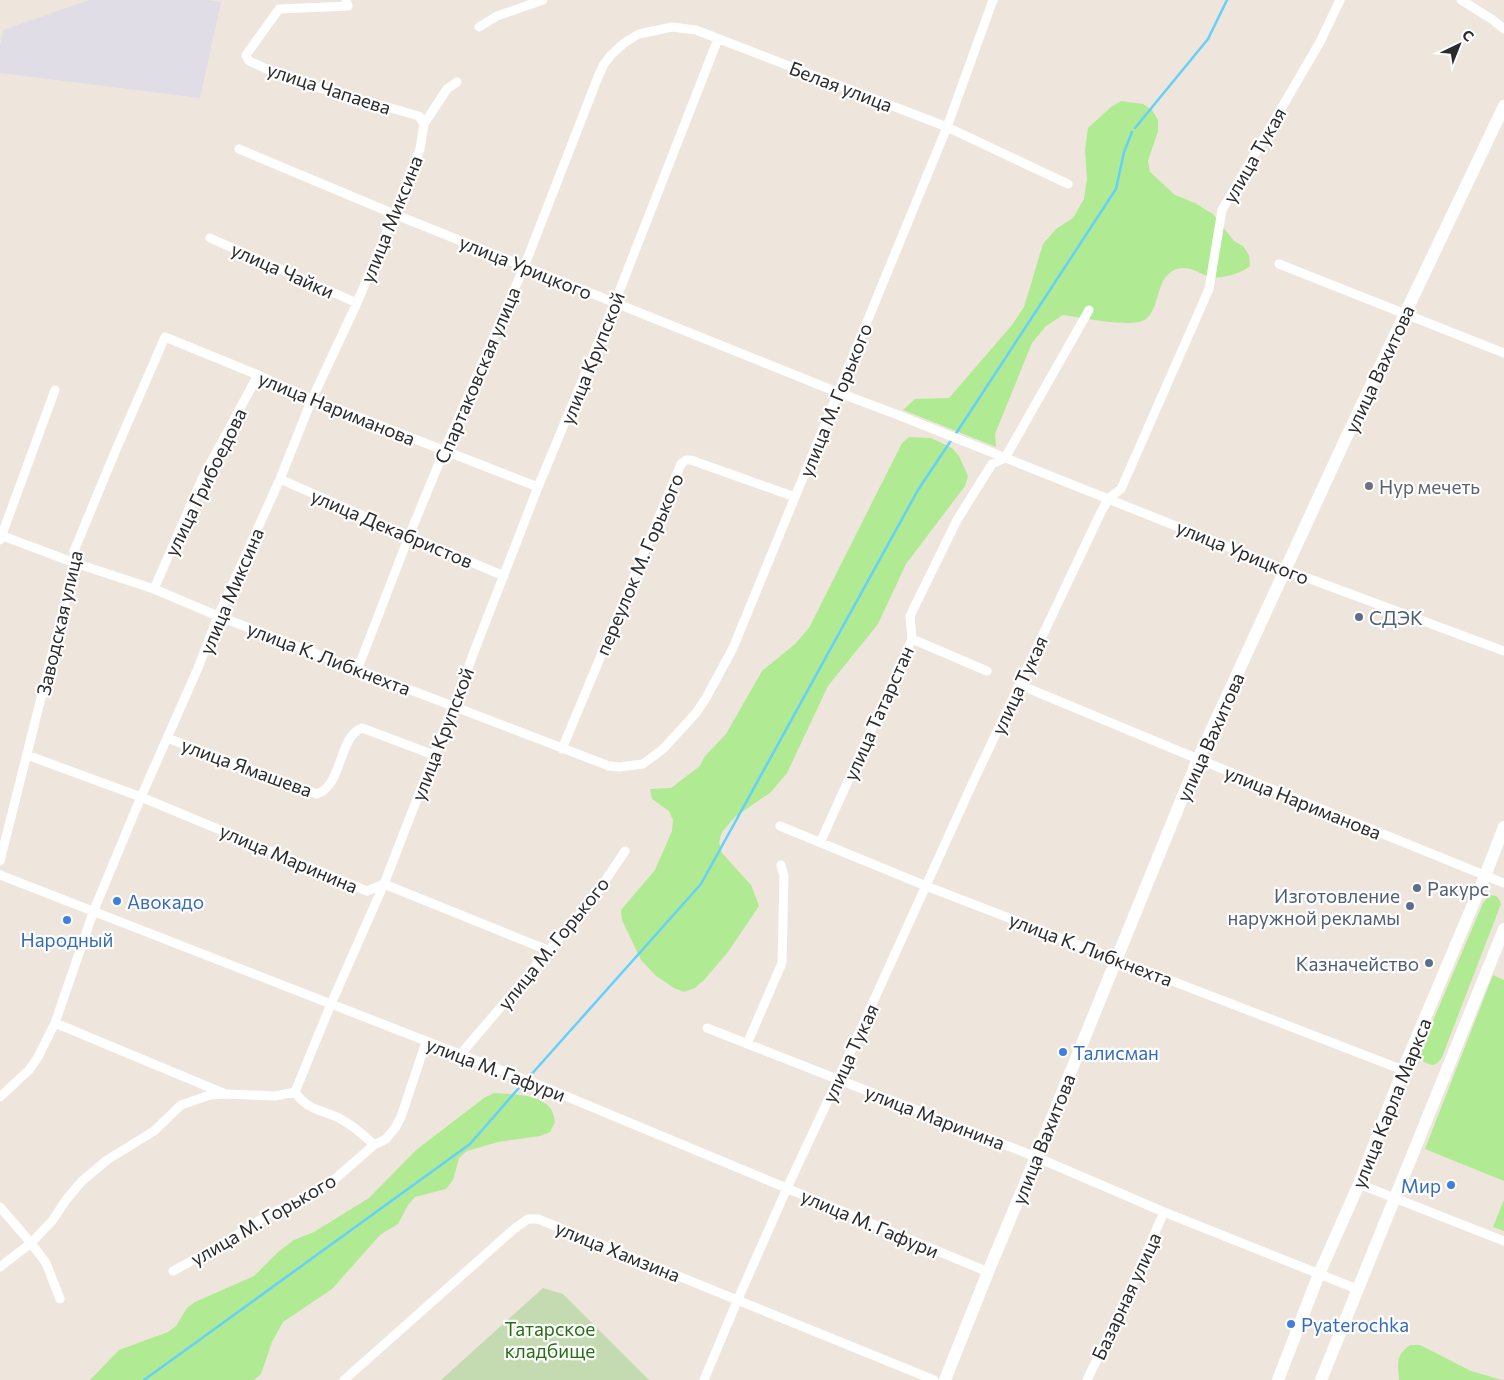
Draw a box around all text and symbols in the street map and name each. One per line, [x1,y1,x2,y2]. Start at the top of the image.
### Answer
north arrow [1434,20,1484,70]
text: С [1459,26,1478,45]
street label: Белая улица [786,56,896,116]
street label: улица Чапаева [264,57,394,119]
street label: улица Тукая [1217,103,1291,207]
street label: улица Миксина [355,152,427,286]
street label: улица Урицкого [456,230,596,304]
street label: улица Чайки [228,237,338,303]
street label: Спартаковская улица [429,283,525,467]
street label: улица Крупской [555,288,629,428]
street label: улица Вахитова [1339,301,1419,437]
street label: улица М. Горького [794,320,876,480]
street label: улица Нариманова [255,366,419,450]
street label: улица Грибоедова [159,404,251,560]
street label: переулок М. Горького [590,470,688,658]
place label: Нур мечеть [1379,475,1480,498]
marker: Нур мечеть [1363,480,1375,492]
street label: улица Декабристов [308,483,476,573]
street label: улица Урицкого [1173,515,1313,589]
street label: улица Миксина [194,524,268,658]
street label: Заводская улица [31,548,87,698]
place label: СДЭК [1369,606,1423,629]
marker: СДЭК [1353,611,1365,623]
street label: улица К. Либкнехта [244,616,414,700]
street label: улица Тукая [986,632,1052,738]
street label: улица Татарстан [838,642,918,784]
street label: улица Крупской [406,664,478,804]
street label: улица Вахитова [1171,669,1249,805]
street label: улица Ямашева [178,733,316,801]
street label: улица Нариманова [1221,760,1385,844]
street label: улица Маринина [216,819,362,897]
street label: улица М. Горького [492,872,614,1014]
place label: Ракурс [1427,877,1489,900]
marker: Ракурс [1411,882,1423,894]
place label: Изготовление наружной рекламы [1227,884,1400,929]
place label: Авокадо [127,890,204,913]
marker: Авокадо [111,895,123,907]
marker: Изготовление наружной рекламы [1404,900,1416,912]
street label: улица К. Либкнехта [1006,907,1176,991]
marker: Народный [61,914,73,926]
place label: Народный [20,928,114,951]
place label: Казначейство [1296,952,1419,975]
marker: Казначейство [1423,957,1435,969]
street label: улица Тукая [817,1000,883,1106]
street label: улица Карла Маркса [1346,1014,1436,1192]
street label: улица М. Гафури [423,1032,569,1106]
place label: Талисман [1073,1041,1159,1064]
marker: Талисман [1057,1046,1069,1058]
street label: улица Вахитова [1006,1070,1080,1208]
street label: улица Маринина [862,1080,1008,1154]
street label: улица М. Горького [186,1168,340,1270]
place label: Мир [1401,1174,1441,1197]
marker: Мир [1445,1179,1457,1191]
street label: улица М. Гафури [798,1184,942,1262]
street label: улица Хамзина [552,1215,684,1287]
street label: Базарная улица [1086,1229,1166,1363]
place label: Pyaterochka [1301,1313,1409,1336]
park label: Татарское кладбище [505,1317,595,1362]
marker: Pyaterochka [1285,1318,1297,1330]

